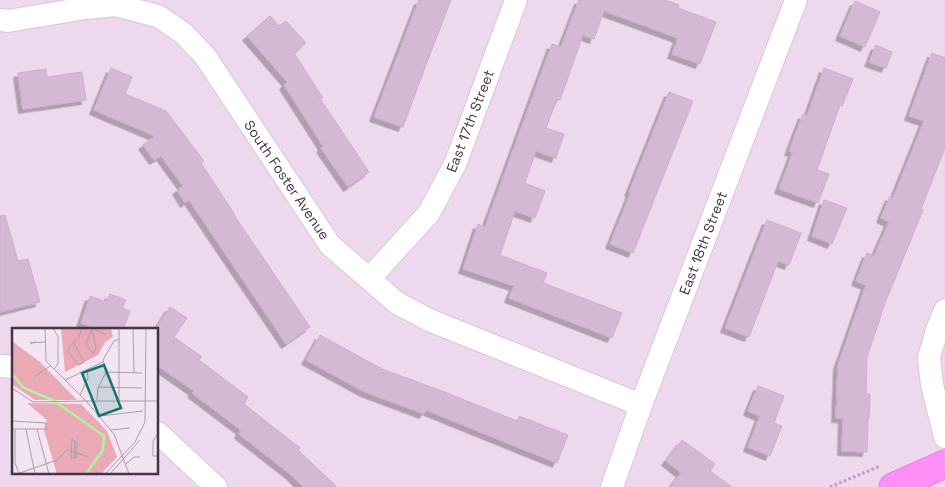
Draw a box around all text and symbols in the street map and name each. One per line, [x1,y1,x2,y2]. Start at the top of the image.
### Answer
street label: East 17th Street [442,67,498,175]
street label: South Foster Avenue [240,117,334,243]
street label: East 18th Street [675,189,731,297]
inset map [12,328,159,474]

